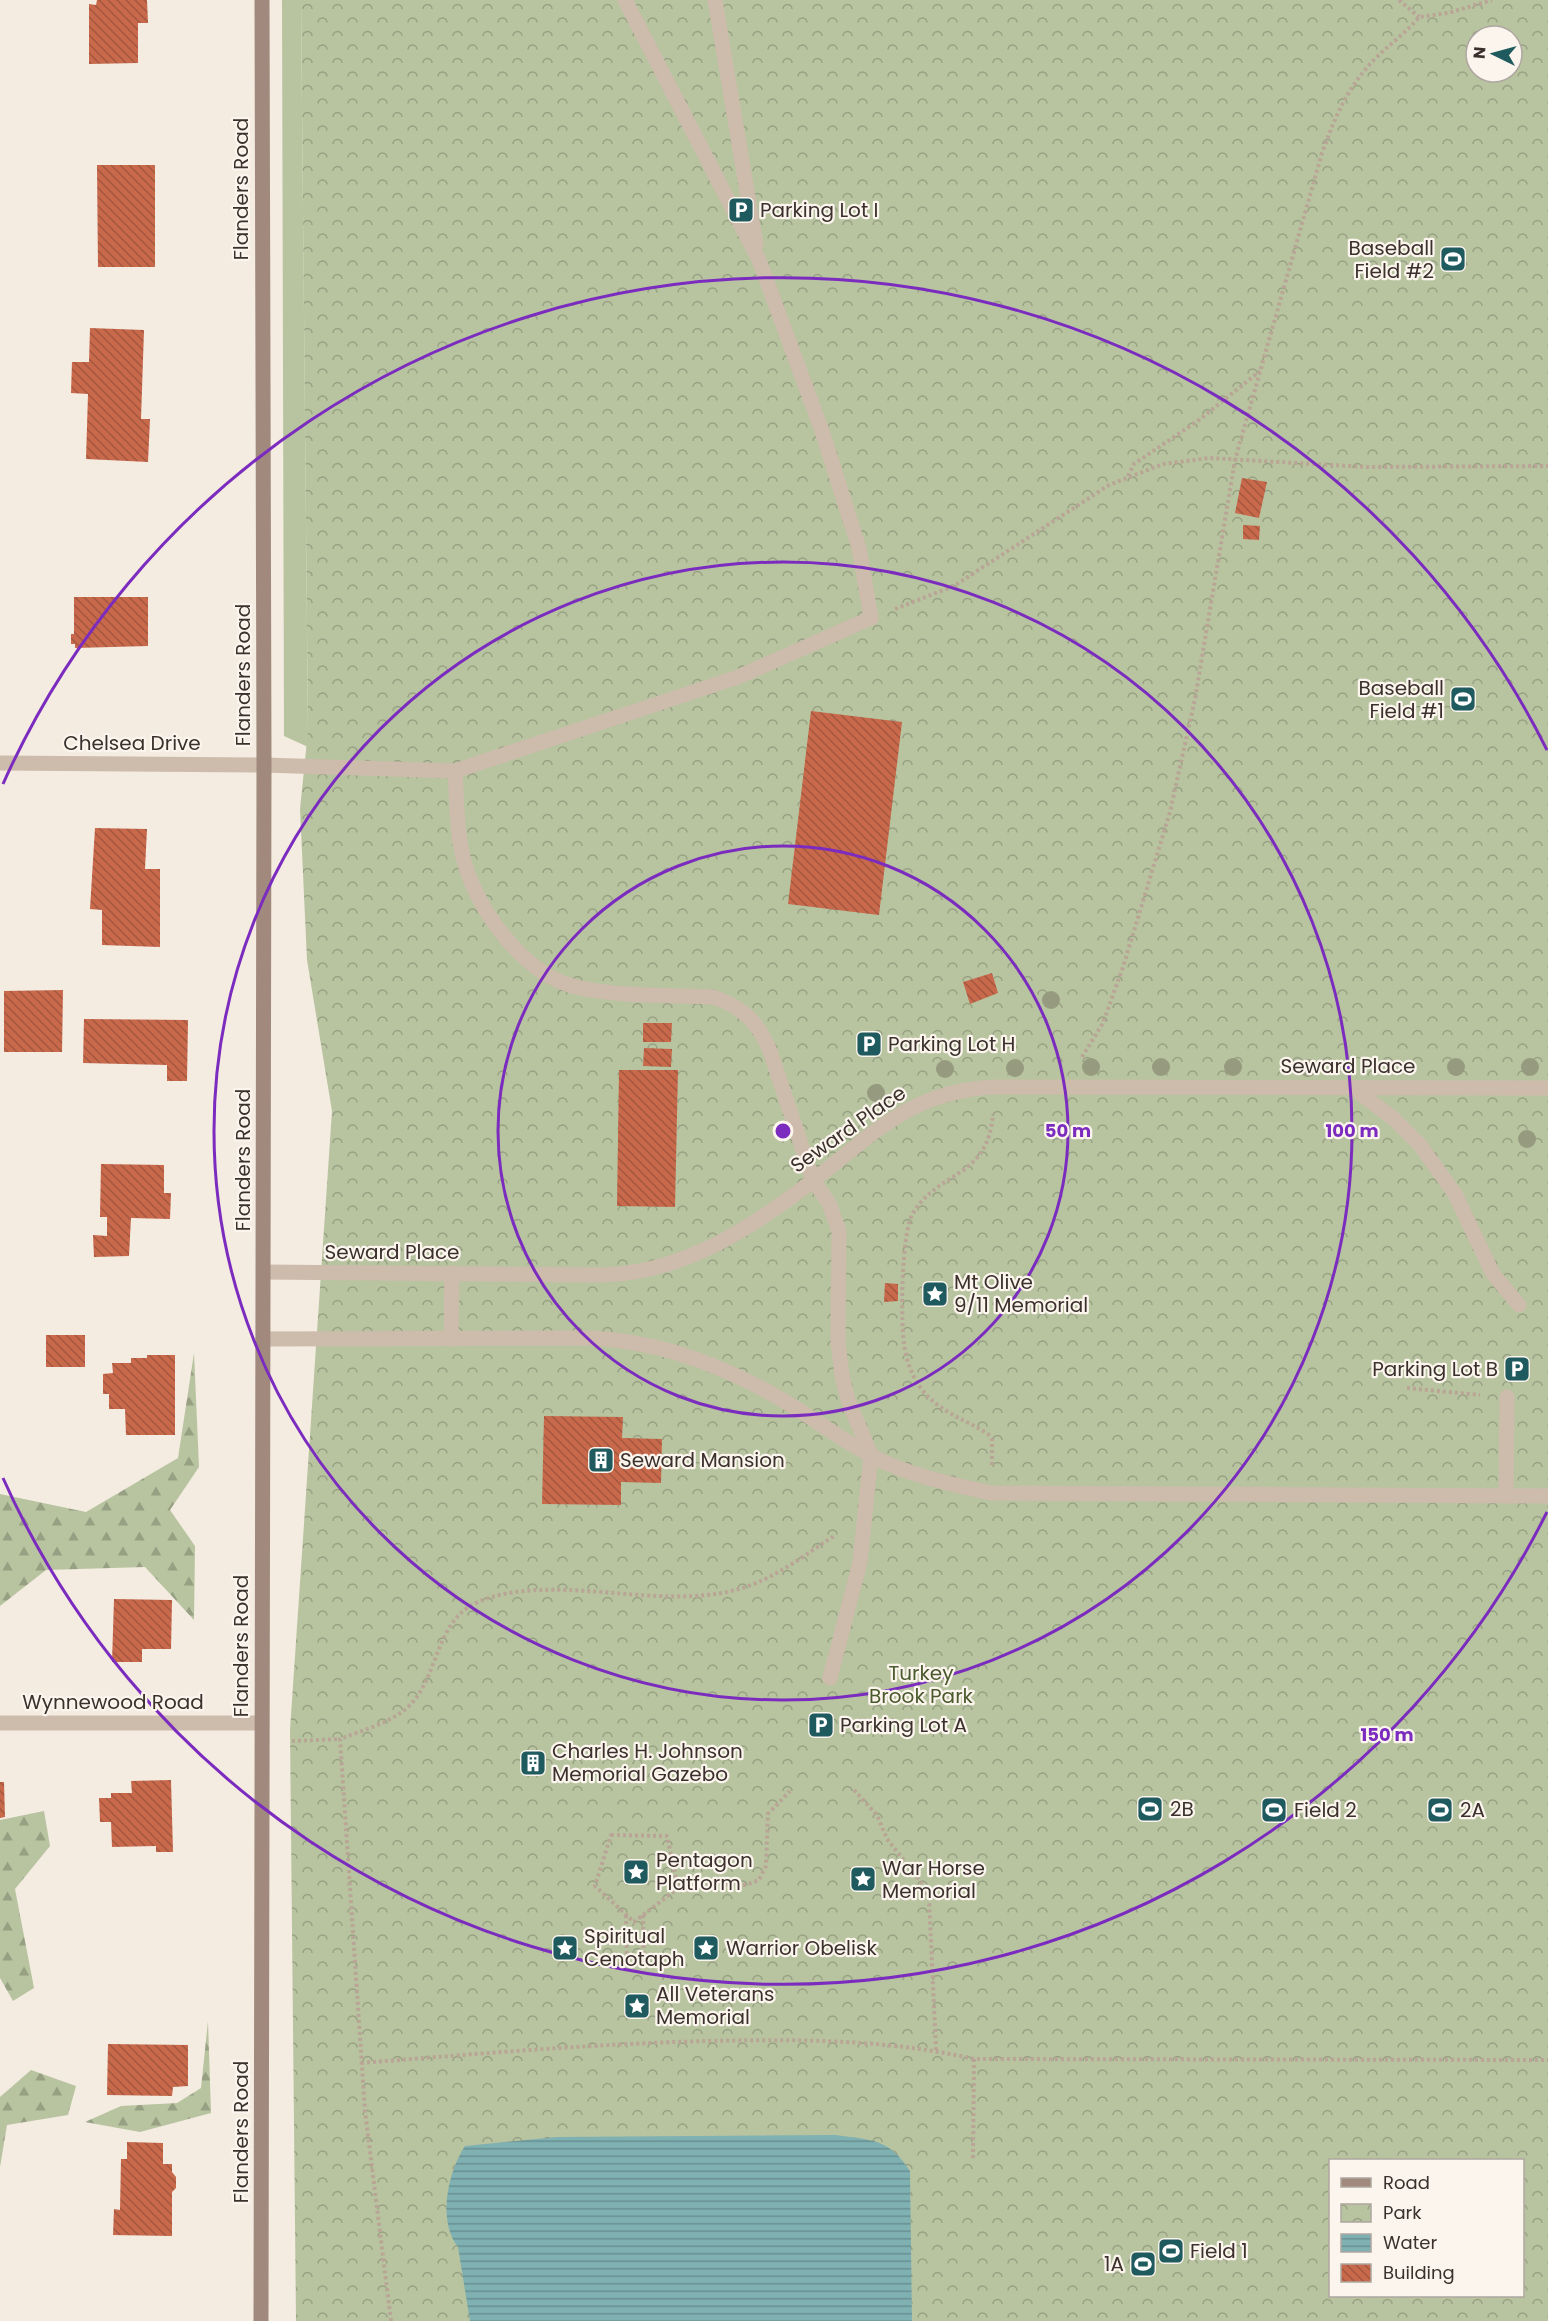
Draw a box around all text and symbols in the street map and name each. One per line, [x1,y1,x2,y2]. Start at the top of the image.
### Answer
north arrow [1464,24,1524,84]
text: N [1468,46,1492,60]
street label: Flanders Road [227,118,255,260]
parking icon: Parking Lot I [726,195,756,225]
place label: Parking Lot I [760,196,878,224]
place label: Baseball Field #2 [1349,234,1434,285]
sports icon: Baseball Field #2 [1438,244,1468,274]
street label: Flanders Road [229,604,257,746]
place label: Baseball Field #1 [1359,674,1444,725]
sports icon: Baseball Field #1 [1448,684,1478,714]
street label: Chelsea Drive [63,729,201,757]
parking icon: Parking Lot H [854,1029,884,1059]
place label: Parking Lot H [888,1030,1015,1058]
street label: Seward Place [1281,1052,1415,1080]
street label: Seward Place [785,1079,911,1179]
street label: Flanders Road [229,1089,257,1231]
text: 50 m [1045,1118,1091,1143]
text: 100 m [1325,1118,1379,1143]
centre of rings [773,1121,793,1141]
street label: Seward Place [325,1238,459,1266]
place label: Mt Olive 9/11 Memorial [954,1268,1088,1319]
place icon: Mt Olive 9/11 Memorial [920,1279,950,1309]
parking icon: Parking Lot B [1502,1354,1532,1384]
place label: Parking Lot B [1372,1355,1498,1383]
building icon: Seward Mansion [586,1445,616,1475]
place label: Seward Mansion [620,1446,785,1474]
street label: Flanders Road [227,1575,255,1717]
park label: Turkey Brook Park [869,1659,974,1710]
street label: Wynnewood Road [22,1688,204,1716]
parking icon: Parking Lot A [806,1710,836,1740]
place label: Parking Lot A [840,1711,967,1739]
text: 150 m [1360,1722,1414,1747]
place label: Charles H. Johnson Memorial Gazebo [552,1737,743,1788]
building icon: Charles H. Johnson Memorial Gazebo [518,1748,548,1778]
sports icon: 2B [1135,1794,1165,1824]
place label: 2B [1170,1795,1194,1823]
sports icon: Field 2 [1259,1795,1289,1825]
sports icon: 2A [1425,1795,1455,1825]
place label: Field 2 [1294,1796,1357,1824]
place label: 2A [1460,1796,1485,1824]
place label: Pentagon Platform [656,1846,753,1897]
place label: War Horse Memorial [882,1854,985,1905]
place icon: Pentagon Platform [621,1857,651,1887]
place icon: War Horse Memorial [848,1864,878,1894]
place label: Spiritual Cenotaph [584,1922,685,1973]
place icon: Spiritual Cenotaph [550,1933,580,1963]
place icon: Warrior Obelisk [691,1933,721,1963]
place label: Warrior Obelisk [726,1934,877,1962]
place label: All Veterans Memorial [656,1980,774,2031]
place icon: All Veterans Memorial [622,1991,652,2021]
street label: Flanders Road [227,2061,255,2203]
legend [1329,2159,1524,2297]
text: Road [1383,2170,1430,2195]
text: Park [1383,2200,1422,2225]
text: Water [1383,2230,1437,2255]
sports icon: Field 1 [1156,2236,1186,2266]
place label: Field 1 [1190,2237,1248,2265]
sports icon: 1A [1128,2249,1158,2279]
place label: 1A [1104,2250,1124,2278]
text: Building [1383,2260,1455,2285]

